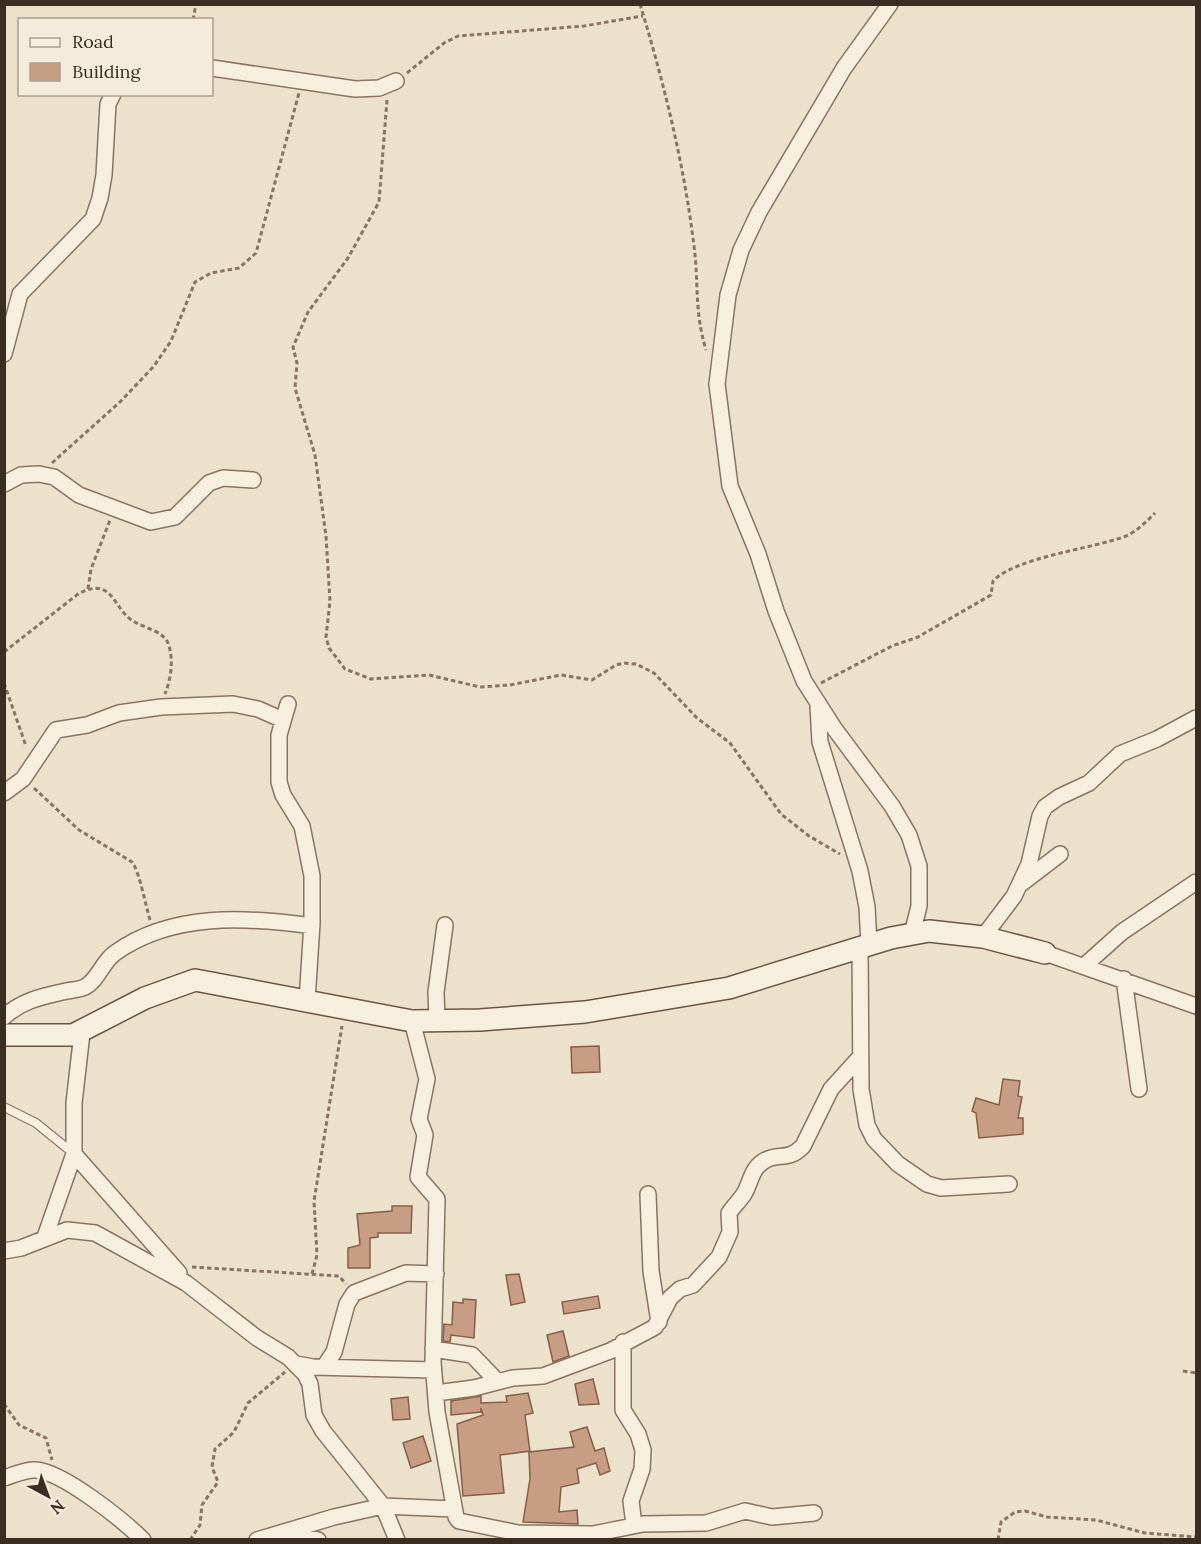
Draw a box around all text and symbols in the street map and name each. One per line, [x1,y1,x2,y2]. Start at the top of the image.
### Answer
legend [18,18,213,96]
text: Road [72,30,114,53]
text: Building [72,60,142,83]
north arrow [18,1466,78,1526]
text: N [47,1496,69,1519]

